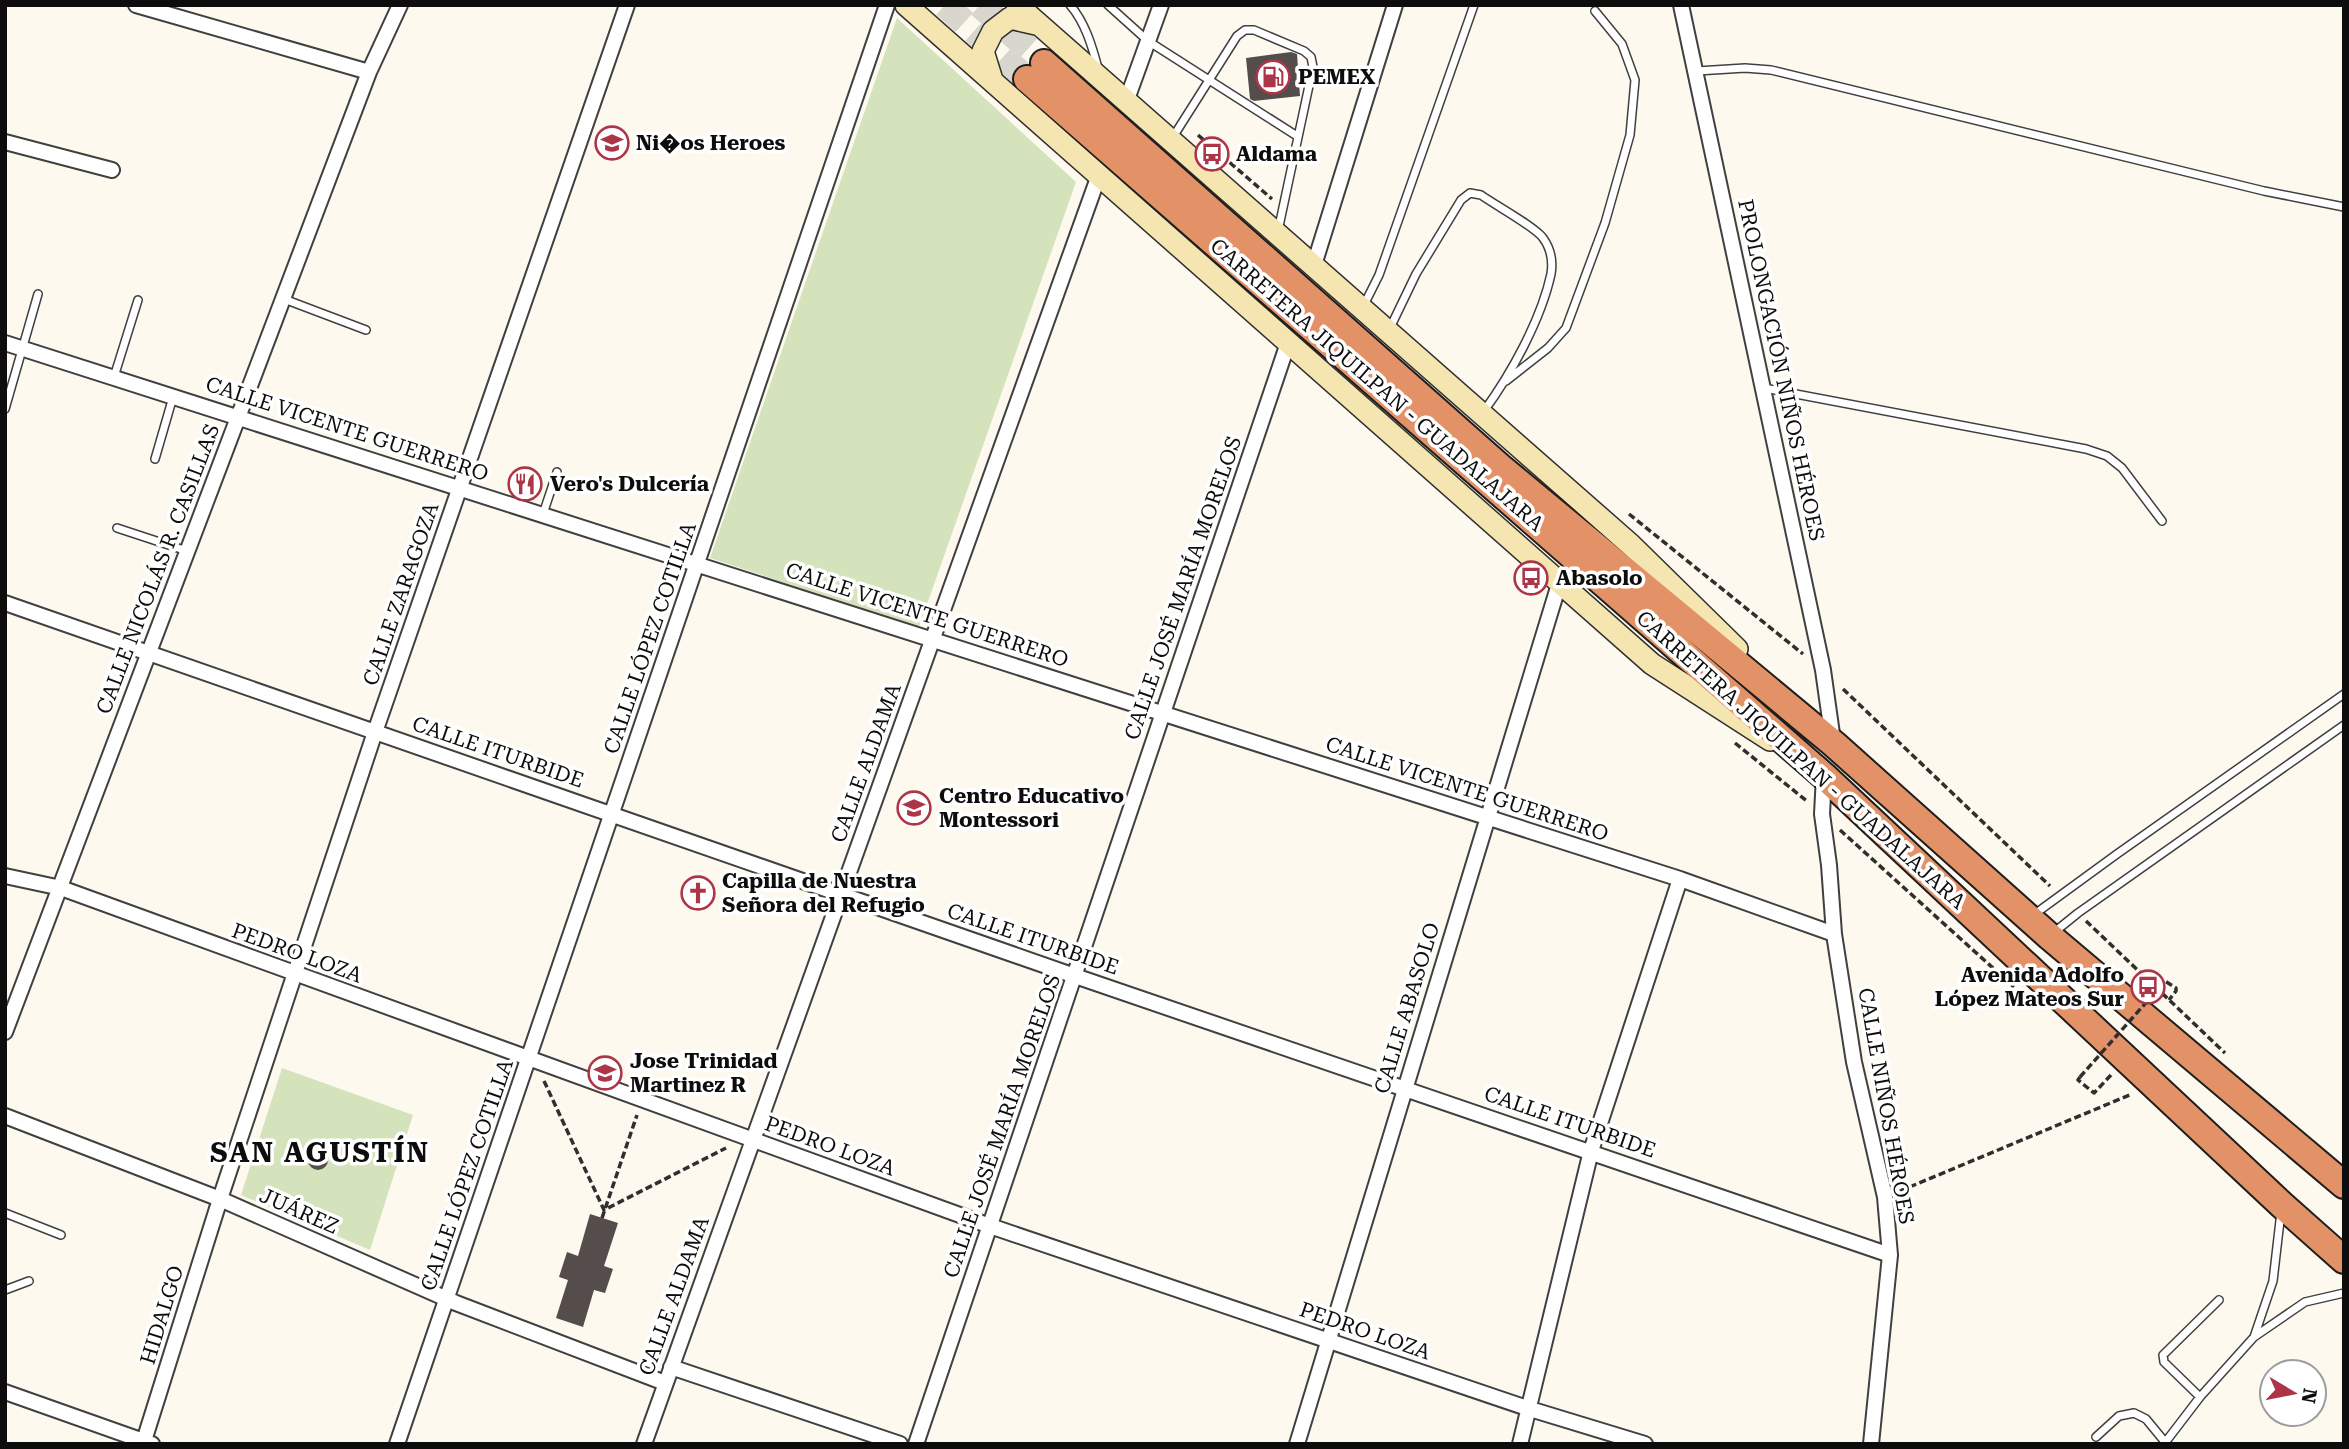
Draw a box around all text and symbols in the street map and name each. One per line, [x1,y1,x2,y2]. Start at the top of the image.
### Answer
fuel station icon: PEMEX [1254,58,1292,96]
place label: PEMEX [1298,65,1376,89]
school or university icon: Ni�os Heroes [593,124,631,162]
place label: Ni�os Heroes [636,131,786,155]
bus stop icon: Aldama [1193,135,1231,173]
place label: Aldama [1236,142,1318,166]
street label: PROLONGACIÓN NIÑOS HÉROES [1733,197,1830,543]
street label: CARRETERA JIQUILPAN - GUADALAJARA [1205,234,1549,537]
street label: CALLE VICENTE GUERRERO [203,372,491,486]
street label: CALLE NICOLÁS R. CASILLAS [91,420,224,717]
street label: CALLE JOSÉ MARÍA MORELOS [1119,433,1246,743]
restaurant icon: Vero's Dulcería [506,465,544,503]
place label: Vero's Dulcería [550,472,710,496]
street label: CALLE ZARAGOZA [358,499,444,689]
street label: CALLE LÓPEZ COTILLA [598,519,701,757]
street label: CALLE VICENTE GUERRERO [783,558,1071,672]
bus stop icon: Abasolo [1512,559,1550,597]
place label: Abasolo [1556,566,1643,590]
street label: CARRETERA JIQUILPAN - GUADALAJARA [1632,606,1971,914]
street label: CALLE ALDAMA [826,680,906,846]
street label: CALLE ITURBIDE [409,711,587,793]
street label: CALLE VICENTE GUERRERO [1323,732,1611,846]
place label: Centro Educativo Montessori [939,784,1124,832]
school or university icon: Centro Educativo Montessori [895,789,933,827]
place label: Capilla de Nuestra Señora del Refugio [722,869,925,917]
church icon: Capilla de Nuestra Señora del Refugio [679,874,717,912]
street label: CALLE ITURBIDE [944,898,1122,980]
street label: PEDRO LOZA [229,918,366,988]
street label: CALLE ABASOLO [1370,920,1444,1096]
place label: Avenida Adolfo López Mateos Sur [1935,963,2124,1011]
bus stop icon: Avenida Adolfo López Mateos Sur [2129,968,2167,1006]
street label: CALLE JOSÉ MARÍA MORELOS [938,971,1065,1281]
street label: CALLE NIÑOS HÉROES [1853,986,1920,1226]
place label: Jose Trinidad Martinez R [630,1049,777,1097]
school or university icon: Jose Trinidad Martinez R [586,1054,624,1092]
street label: CALLE LÓPEZ COTILLA [415,1056,518,1294]
street label: CALLE ITURBIDE [1481,1081,1659,1163]
street label: PEDRO LOZA [762,1111,899,1181]
district label: SAN AGUSTÍN [210,1135,430,1169]
street label: JUÁREZ [256,1182,342,1239]
street label: CALLE ALDAMA [634,1213,714,1379]
street label: HIDALGO [136,1263,188,1367]
street label: PEDRO LOZA [1296,1297,1434,1365]
north arrow [2258,1358,2328,1428]
text: N [2297,1387,2322,1405]

